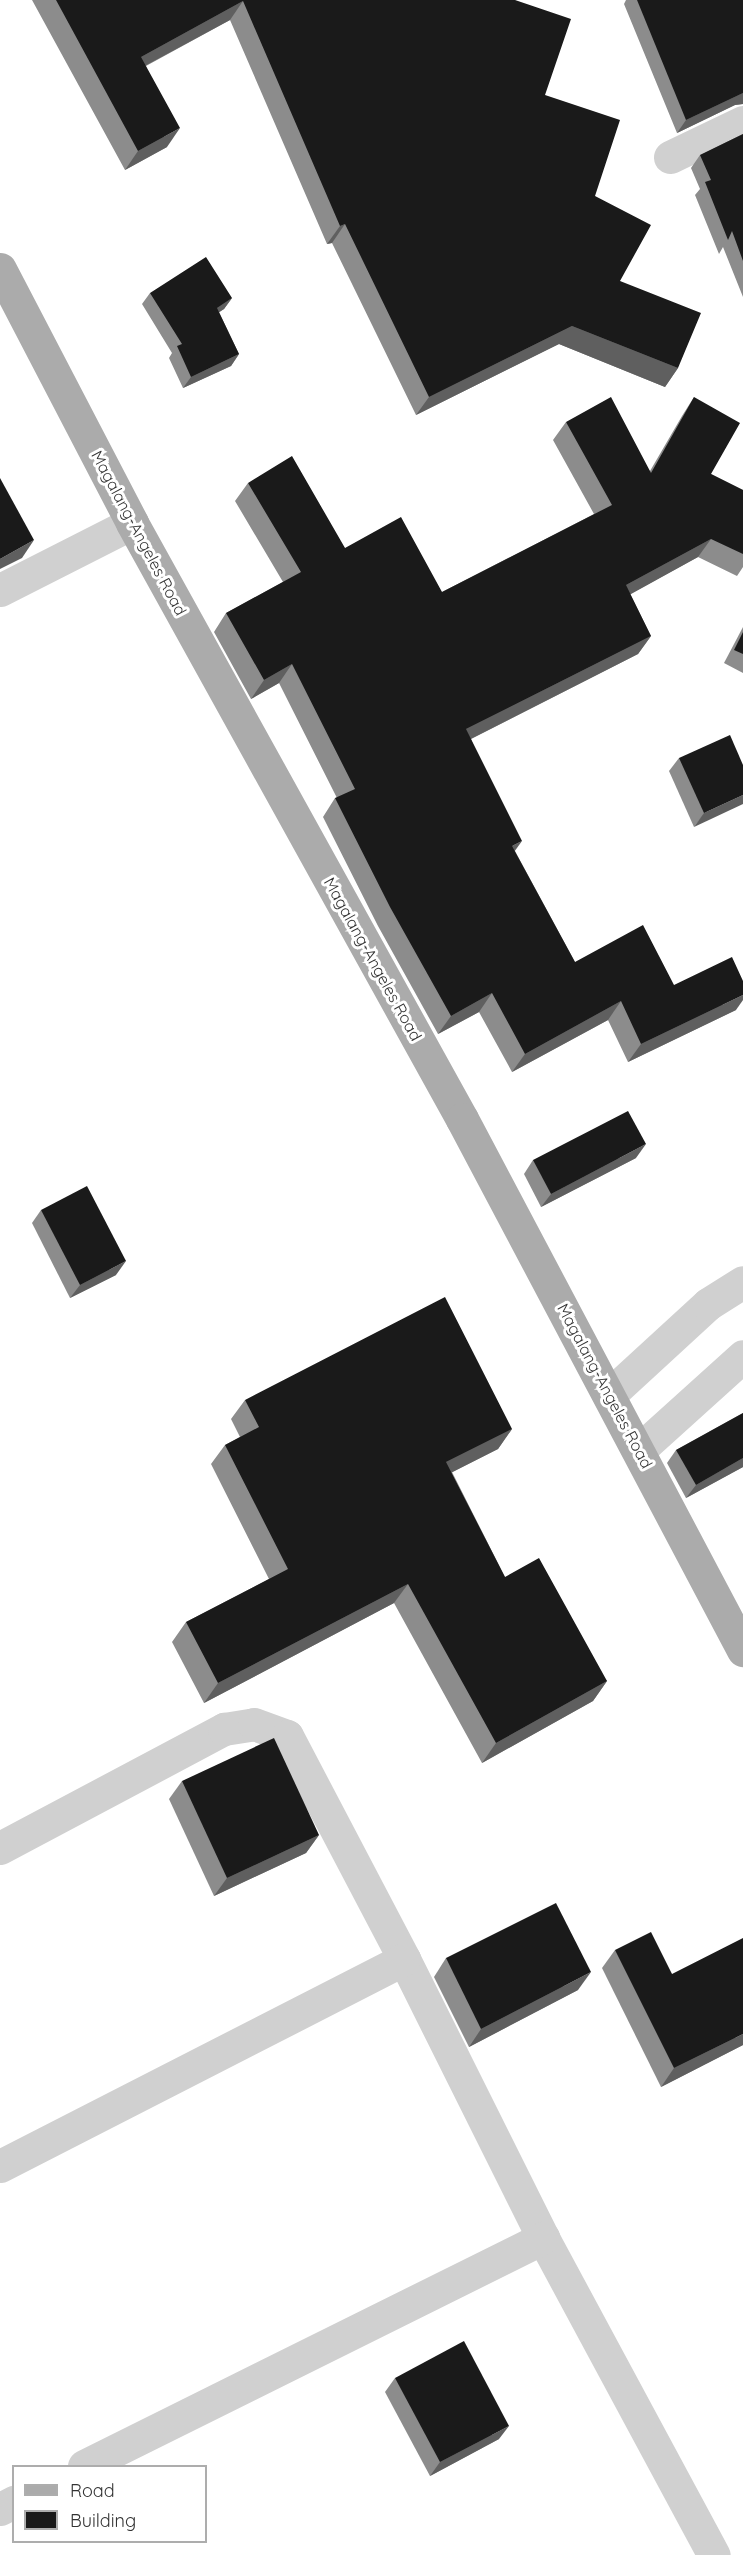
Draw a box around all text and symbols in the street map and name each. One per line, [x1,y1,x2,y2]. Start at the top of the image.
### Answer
street label: Magalang-Angeles Road [87,447,191,619]
street label: Magalang-Angeles Road [320,874,426,1044]
street label: Magalang-Angeles Road [553,1300,657,1472]
legend [12,2465,207,2543]
text: Road [70,2479,115,2502]
text: Building [70,2509,136,2532]

